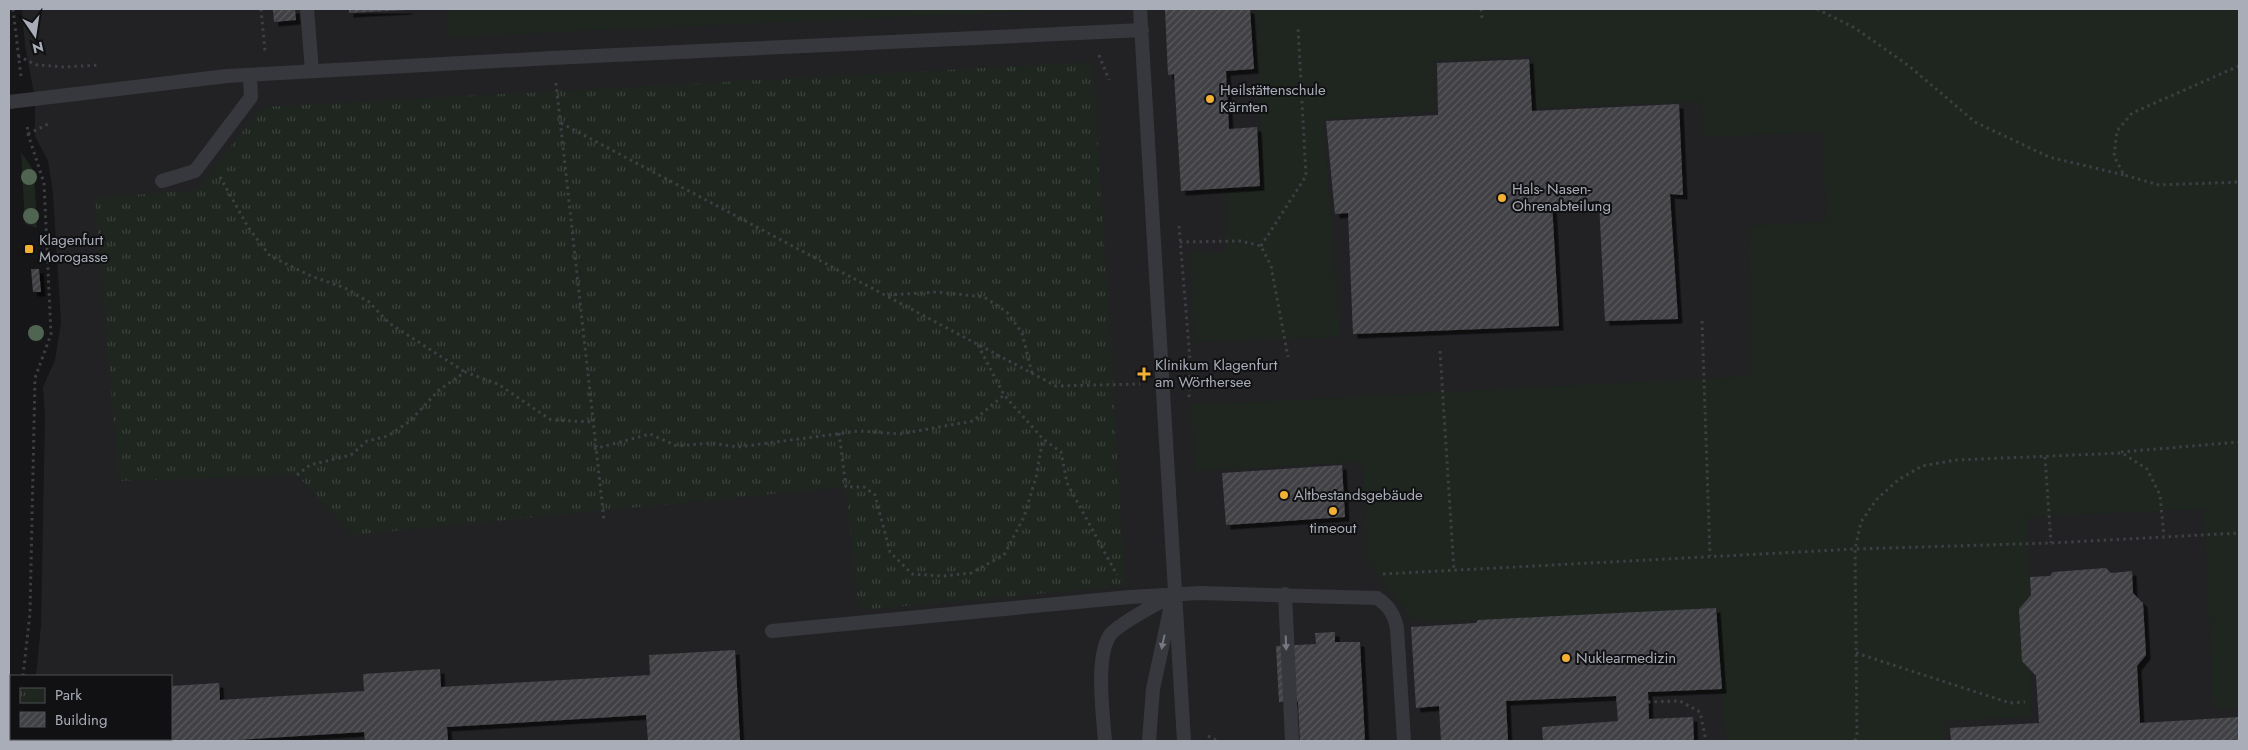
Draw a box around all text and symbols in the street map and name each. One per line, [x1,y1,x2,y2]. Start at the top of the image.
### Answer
north arrow [10,10,60,60]
text: N [30,37,46,59]
place label: Heilstättenschule Kärnten [1220,79,1326,118]
marker: Heilstättenschule Kärnten [1204,93,1216,105]
place label: Hals- Nasen- Ohrenabteilung [1512,178,1611,217]
marker: Hals- Nasen- Ohrenabteilung [1496,192,1508,204]
place label: Klagenfurt Morogasse [39,229,108,268]
marker: Klagenfurt Morogasse [23,243,35,255]
place label: Klinikum Klagenfurt am Wörthersee [1155,354,1278,393]
marker: Klinikum Klagenfurt am Wörthersee [1137,367,1151,381]
place label: Altbestandsgebäude [1294,484,1423,506]
marker: Altbestandsgebäude [1278,489,1290,501]
marker: timeout [1327,505,1339,517]
place label: timeout [1310,517,1357,539]
one-way arrow [1159,634,1167,649]
one-way arrow [1283,635,1291,651]
place label: Nuklearmedizin [1576,647,1676,669]
marker: Nuklearmedizin [1560,652,1572,664]
legend [10,675,172,740]
text: Park [55,684,82,706]
text: Building [55,709,107,731]

